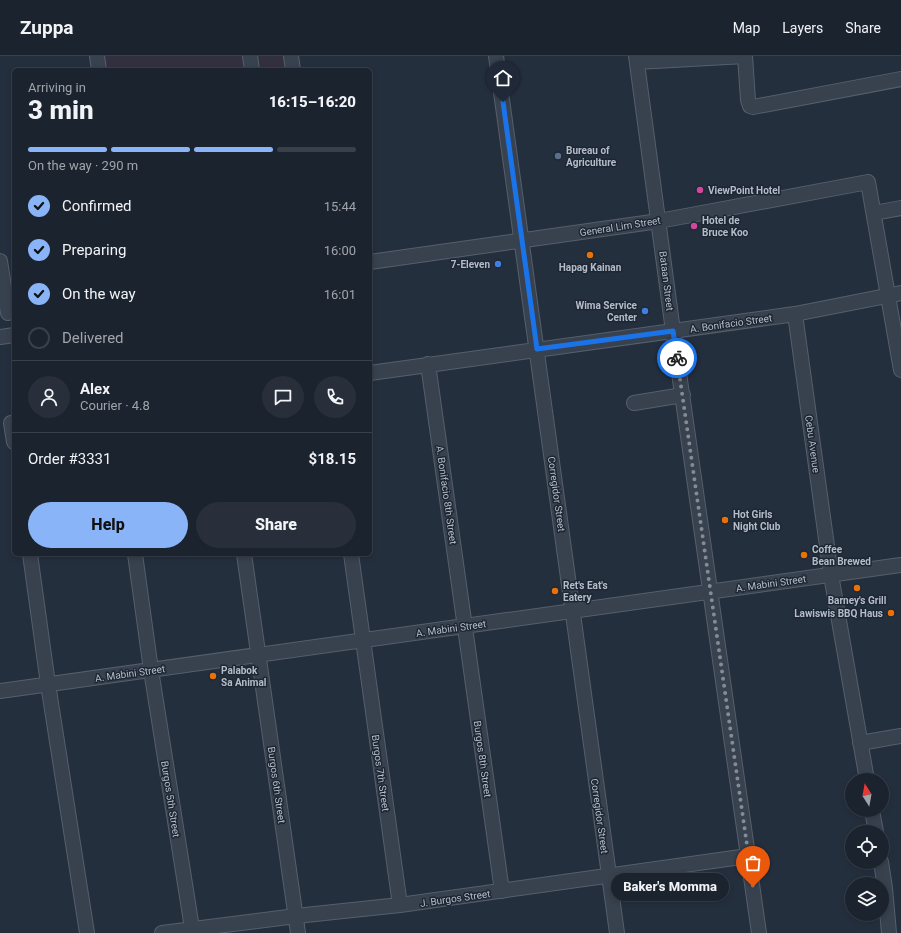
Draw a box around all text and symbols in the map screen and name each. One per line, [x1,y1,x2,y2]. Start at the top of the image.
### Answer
text: Zuppa [20,16,74,39]
text: Map [733,20,760,36]
text: Layers [782,20,823,36]
text: Share [845,20,881,36]
pin [486,61,520,102]
icon: home [492,67,514,89]
text: Arriving in [28,80,86,95]
text: 16:15–16:20 [269,93,356,111]
text: 3 min [28,95,94,125]
place label: Bureau of Agriculture [566,145,617,168]
marker: Bureau of Agriculture [553,151,563,161]
text: On the way · 290 m [28,158,138,173]
marker: ViewPoint Hotel [695,185,705,195]
place label: ViewPoint Hotel [708,185,781,196]
icon: check [28,195,50,217]
text: Confirmed [62,197,132,215]
text: 15:44 [324,199,356,214]
street label: General Lim Street [579,215,661,238]
place label: Hotel de Bruce Koo [702,215,749,238]
marker: Hotel de Bruce Koo [689,221,699,231]
icon: check [28,239,50,261]
text: Preparing [62,241,126,259]
text: 16:00 [324,243,356,258]
marker: Hapag Kainan [585,250,595,260]
street label: Bataan Street [657,251,676,312]
place label: 7-Eleven [451,259,490,270]
marker: 7-Eleven [493,259,503,269]
place label: Hapag Kainan [559,262,622,273]
icon: check [28,283,50,305]
text: On the way [62,285,136,303]
text: 16:01 [324,287,356,302]
place label: Wima Service Center [575,300,638,323]
marker: Wima Service Center [640,306,650,316]
street label: A. Bonifacio Street [689,312,773,335]
text: Delivered [62,329,124,347]
courier [657,338,697,378]
icon: bike [666,347,688,369]
button: person [28,376,70,418]
button: chat [262,376,304,418]
button: phone [314,376,356,418]
text: Alex [80,380,110,398]
text: Courier · 4.8 [80,398,150,413]
street label: Cebu Avenue [803,415,822,474]
street label: A. Bonifacio 8th Street [434,445,459,545]
text: Order #3331 [28,450,111,468]
text: $18.15 [309,450,356,468]
street label: Corregidor Street [546,456,567,532]
button: Help [28,502,188,548]
button: Share [196,502,356,548]
place label: Hot Girls Night Club [733,509,781,532]
marker: Hot Girls Night Club [720,515,730,525]
place label: Coffee Bean Brewed [812,544,871,567]
marker: Coffee Bean Brewed [799,550,809,560]
street label: A. Mabini Street [735,573,807,594]
place label: Ret's Eat's Eatery [563,580,608,603]
marker: Barney's Grill [852,583,862,593]
marker: Ret's Eat's Eatery [550,586,560,596]
place label: Barney's Grill [828,595,887,606]
place label: Lawiswis BBQ Haus [794,608,883,619]
marker: Lawiswis BBQ Haus [886,608,896,618]
street label: A. Mabini Street [415,618,487,639]
street label: A. Mabini Street [94,663,166,684]
place label: Palabok Sa Animal [221,665,267,688]
marker: Palabok Sa Animal [208,671,218,681]
street label: Burgos 8th Street [472,720,493,798]
street label: Burgos 7th Street [370,734,391,812]
street label: Burgos 6th Street [266,746,287,824]
street label: Burgos 5th Street [159,760,182,838]
north arrow [845,773,889,817]
map controls [845,773,889,921]
street label: Corregidor Street [589,778,610,854]
button: locate [845,825,889,869]
pin [736,846,770,887]
icon: bag [742,852,764,874]
callout: Baker's Momma [611,873,729,901]
button: layers [845,877,889,921]
text: Baker's Momma [623,879,717,894]
street label: J. Burgos Street [419,888,491,909]

